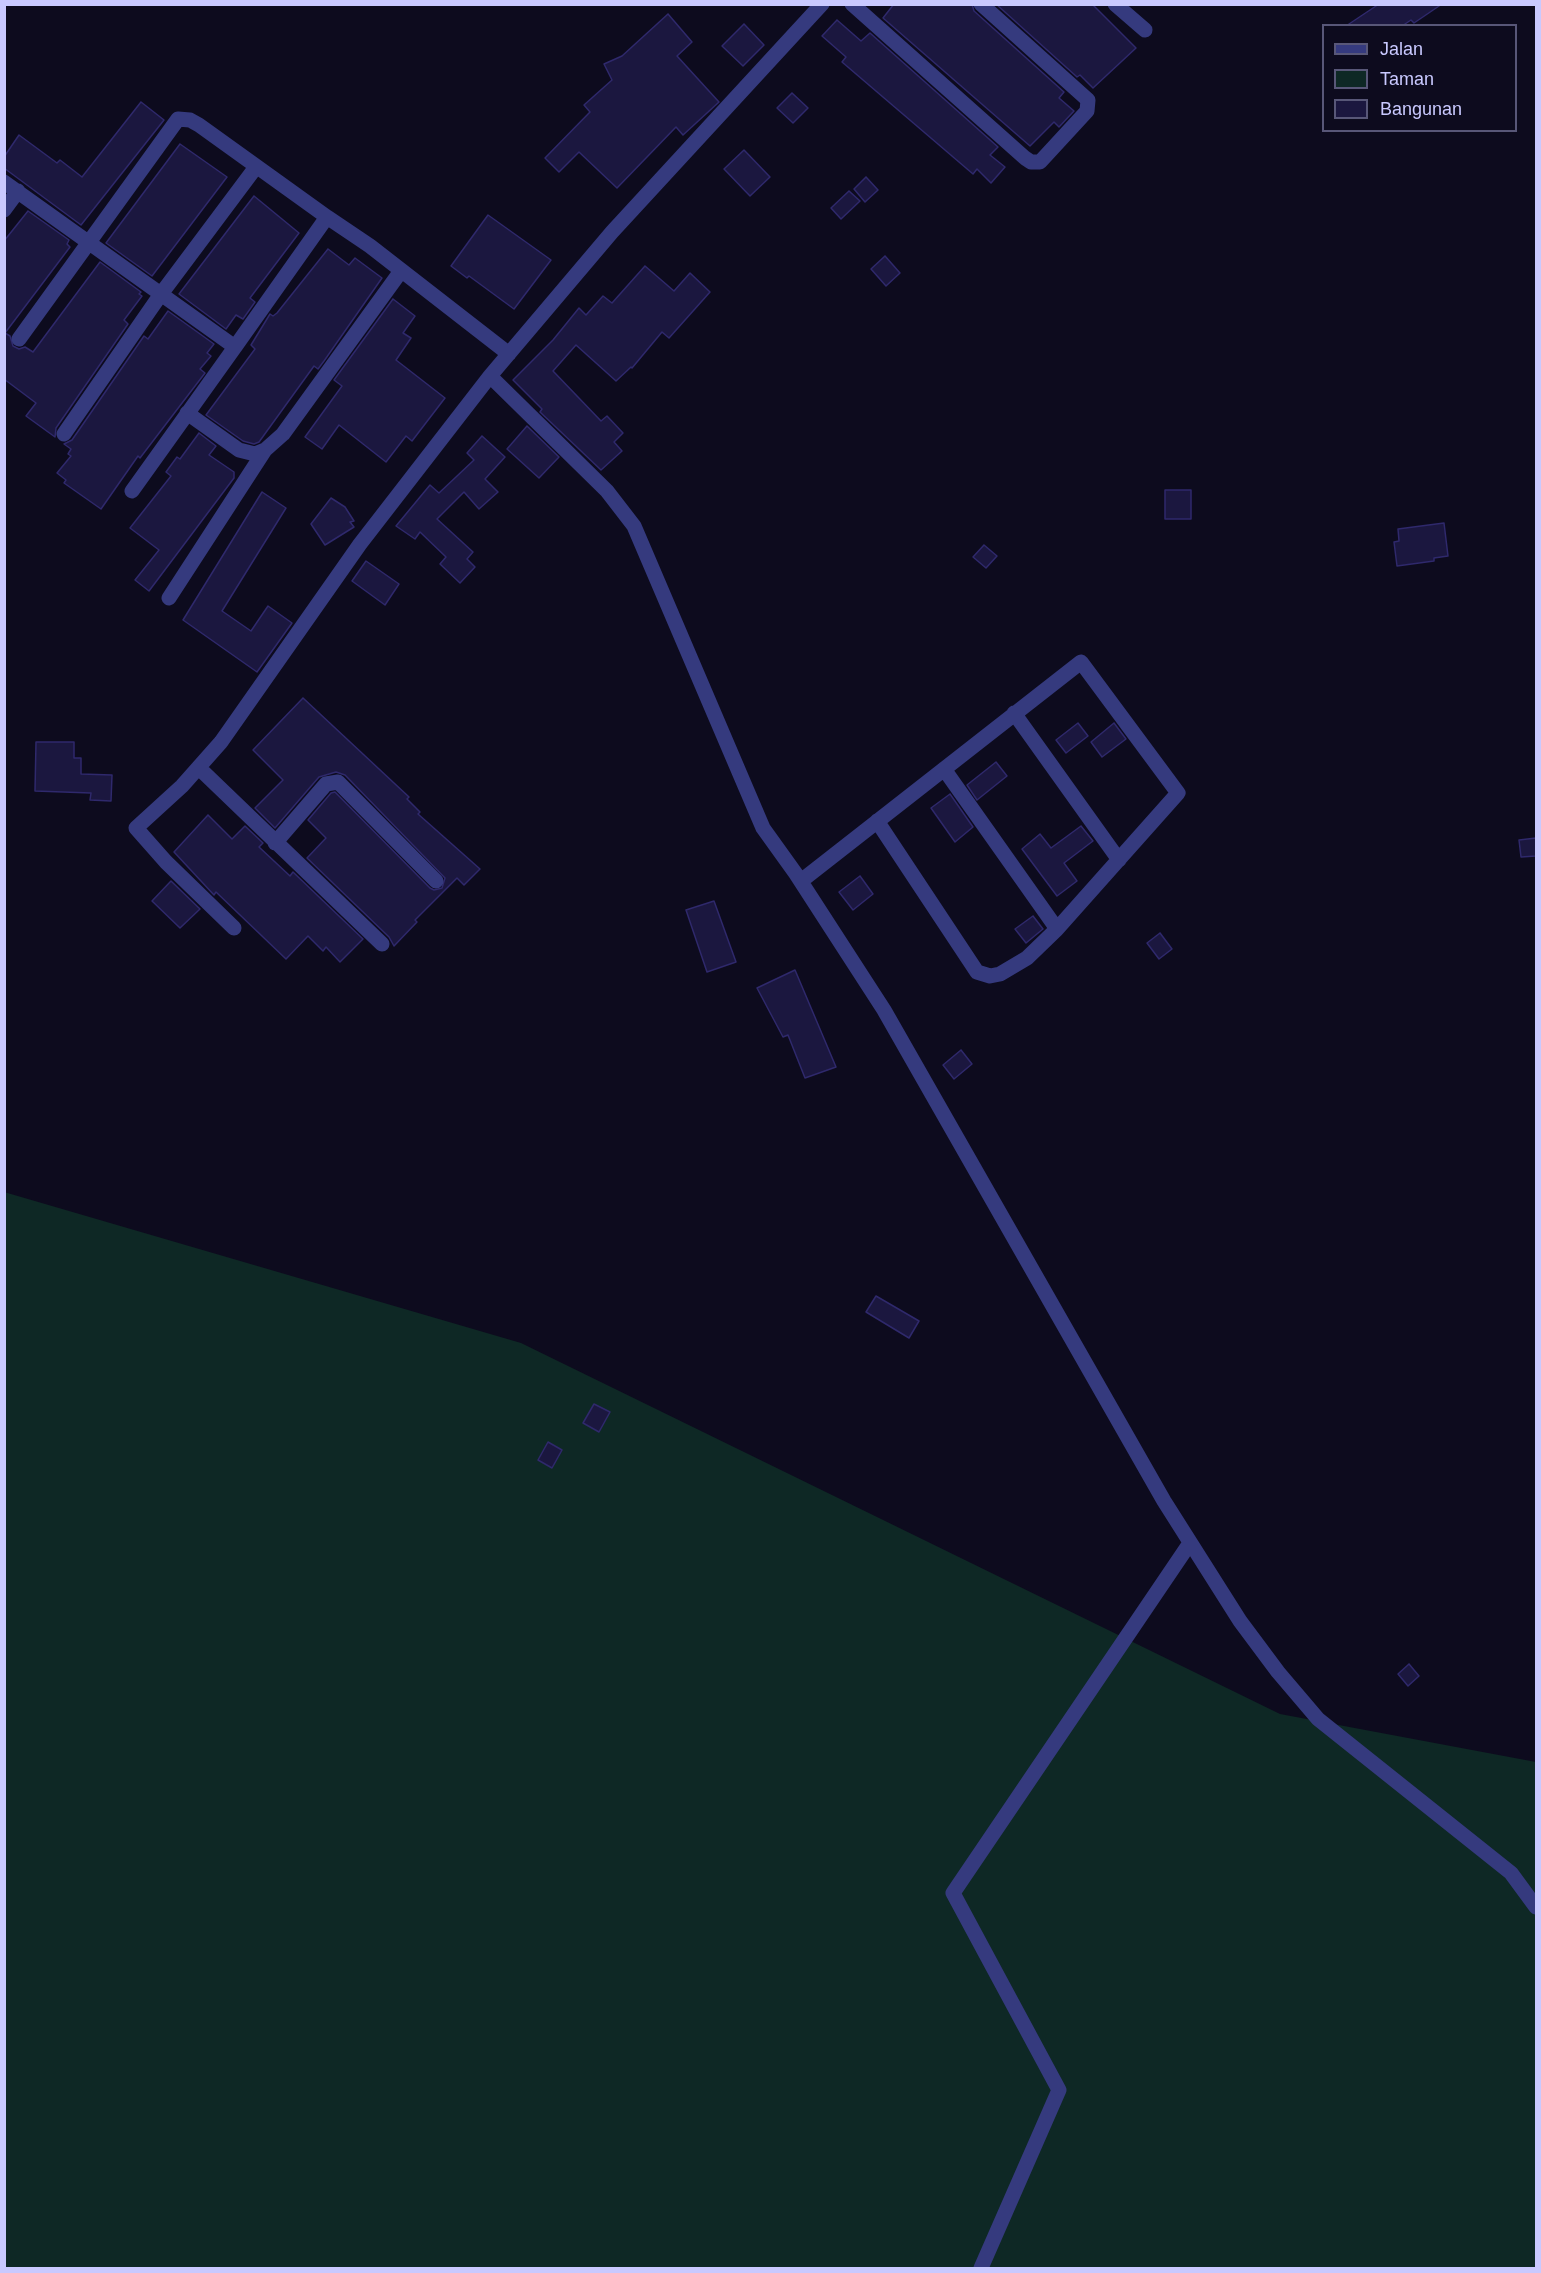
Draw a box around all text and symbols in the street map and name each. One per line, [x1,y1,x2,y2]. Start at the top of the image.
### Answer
legend [1322,24,1517,132]
text: Jalan [1380,39,1423,59]
text: Taman [1380,69,1434,89]
text: Bangunan [1380,99,1462,119]

